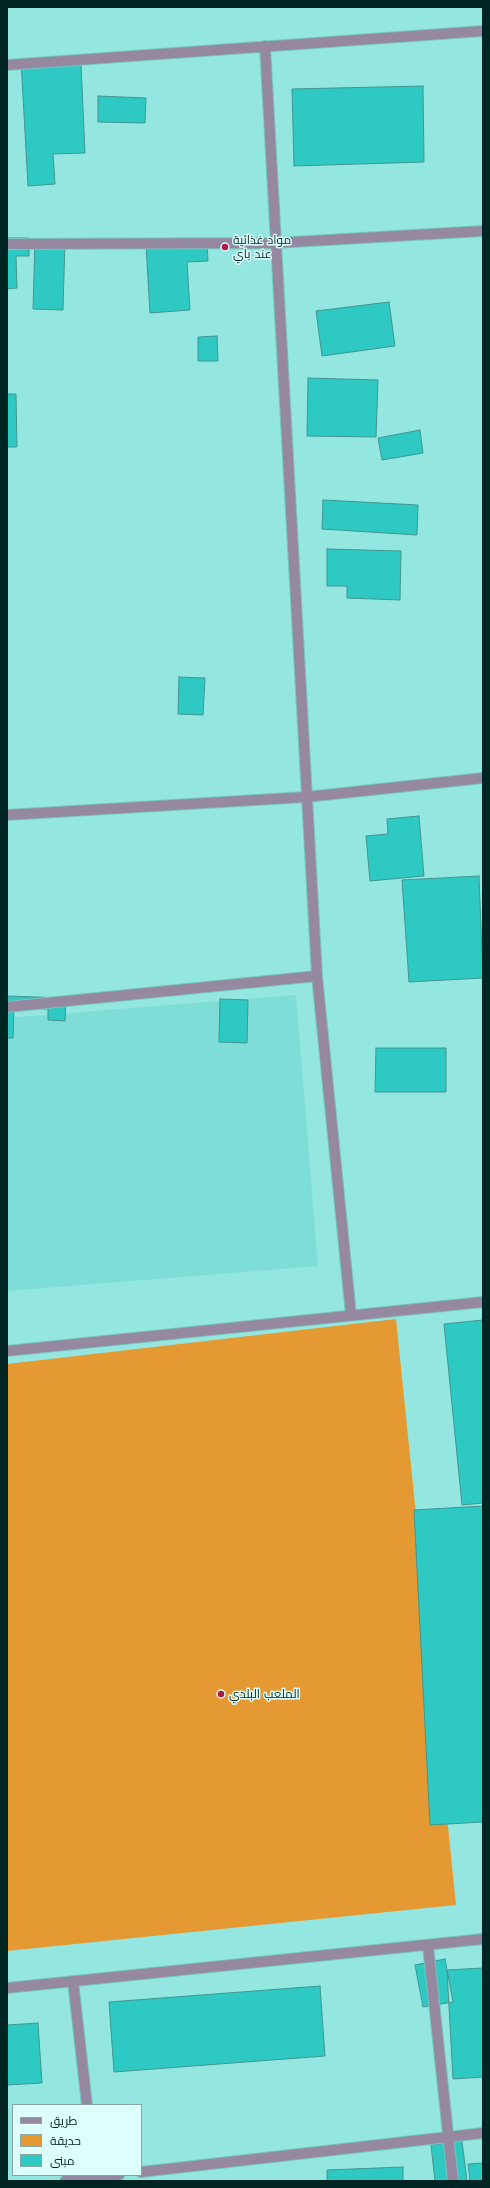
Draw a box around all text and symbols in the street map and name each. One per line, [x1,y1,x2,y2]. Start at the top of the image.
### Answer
place label: مواد غذائية عند باي [233,233,291,261]
marker: مواد غذائية عند باي [220,242,230,252]
place label: الملعب البلدي [229,1687,300,1701]
marker: الملعب البلدي [216,1689,226,1699]
legend [12,2104,142,2176]
text: طريق [50,2114,77,2128]
text: حديقة [50,2134,81,2148]
text: مبنى [50,2154,75,2168]

